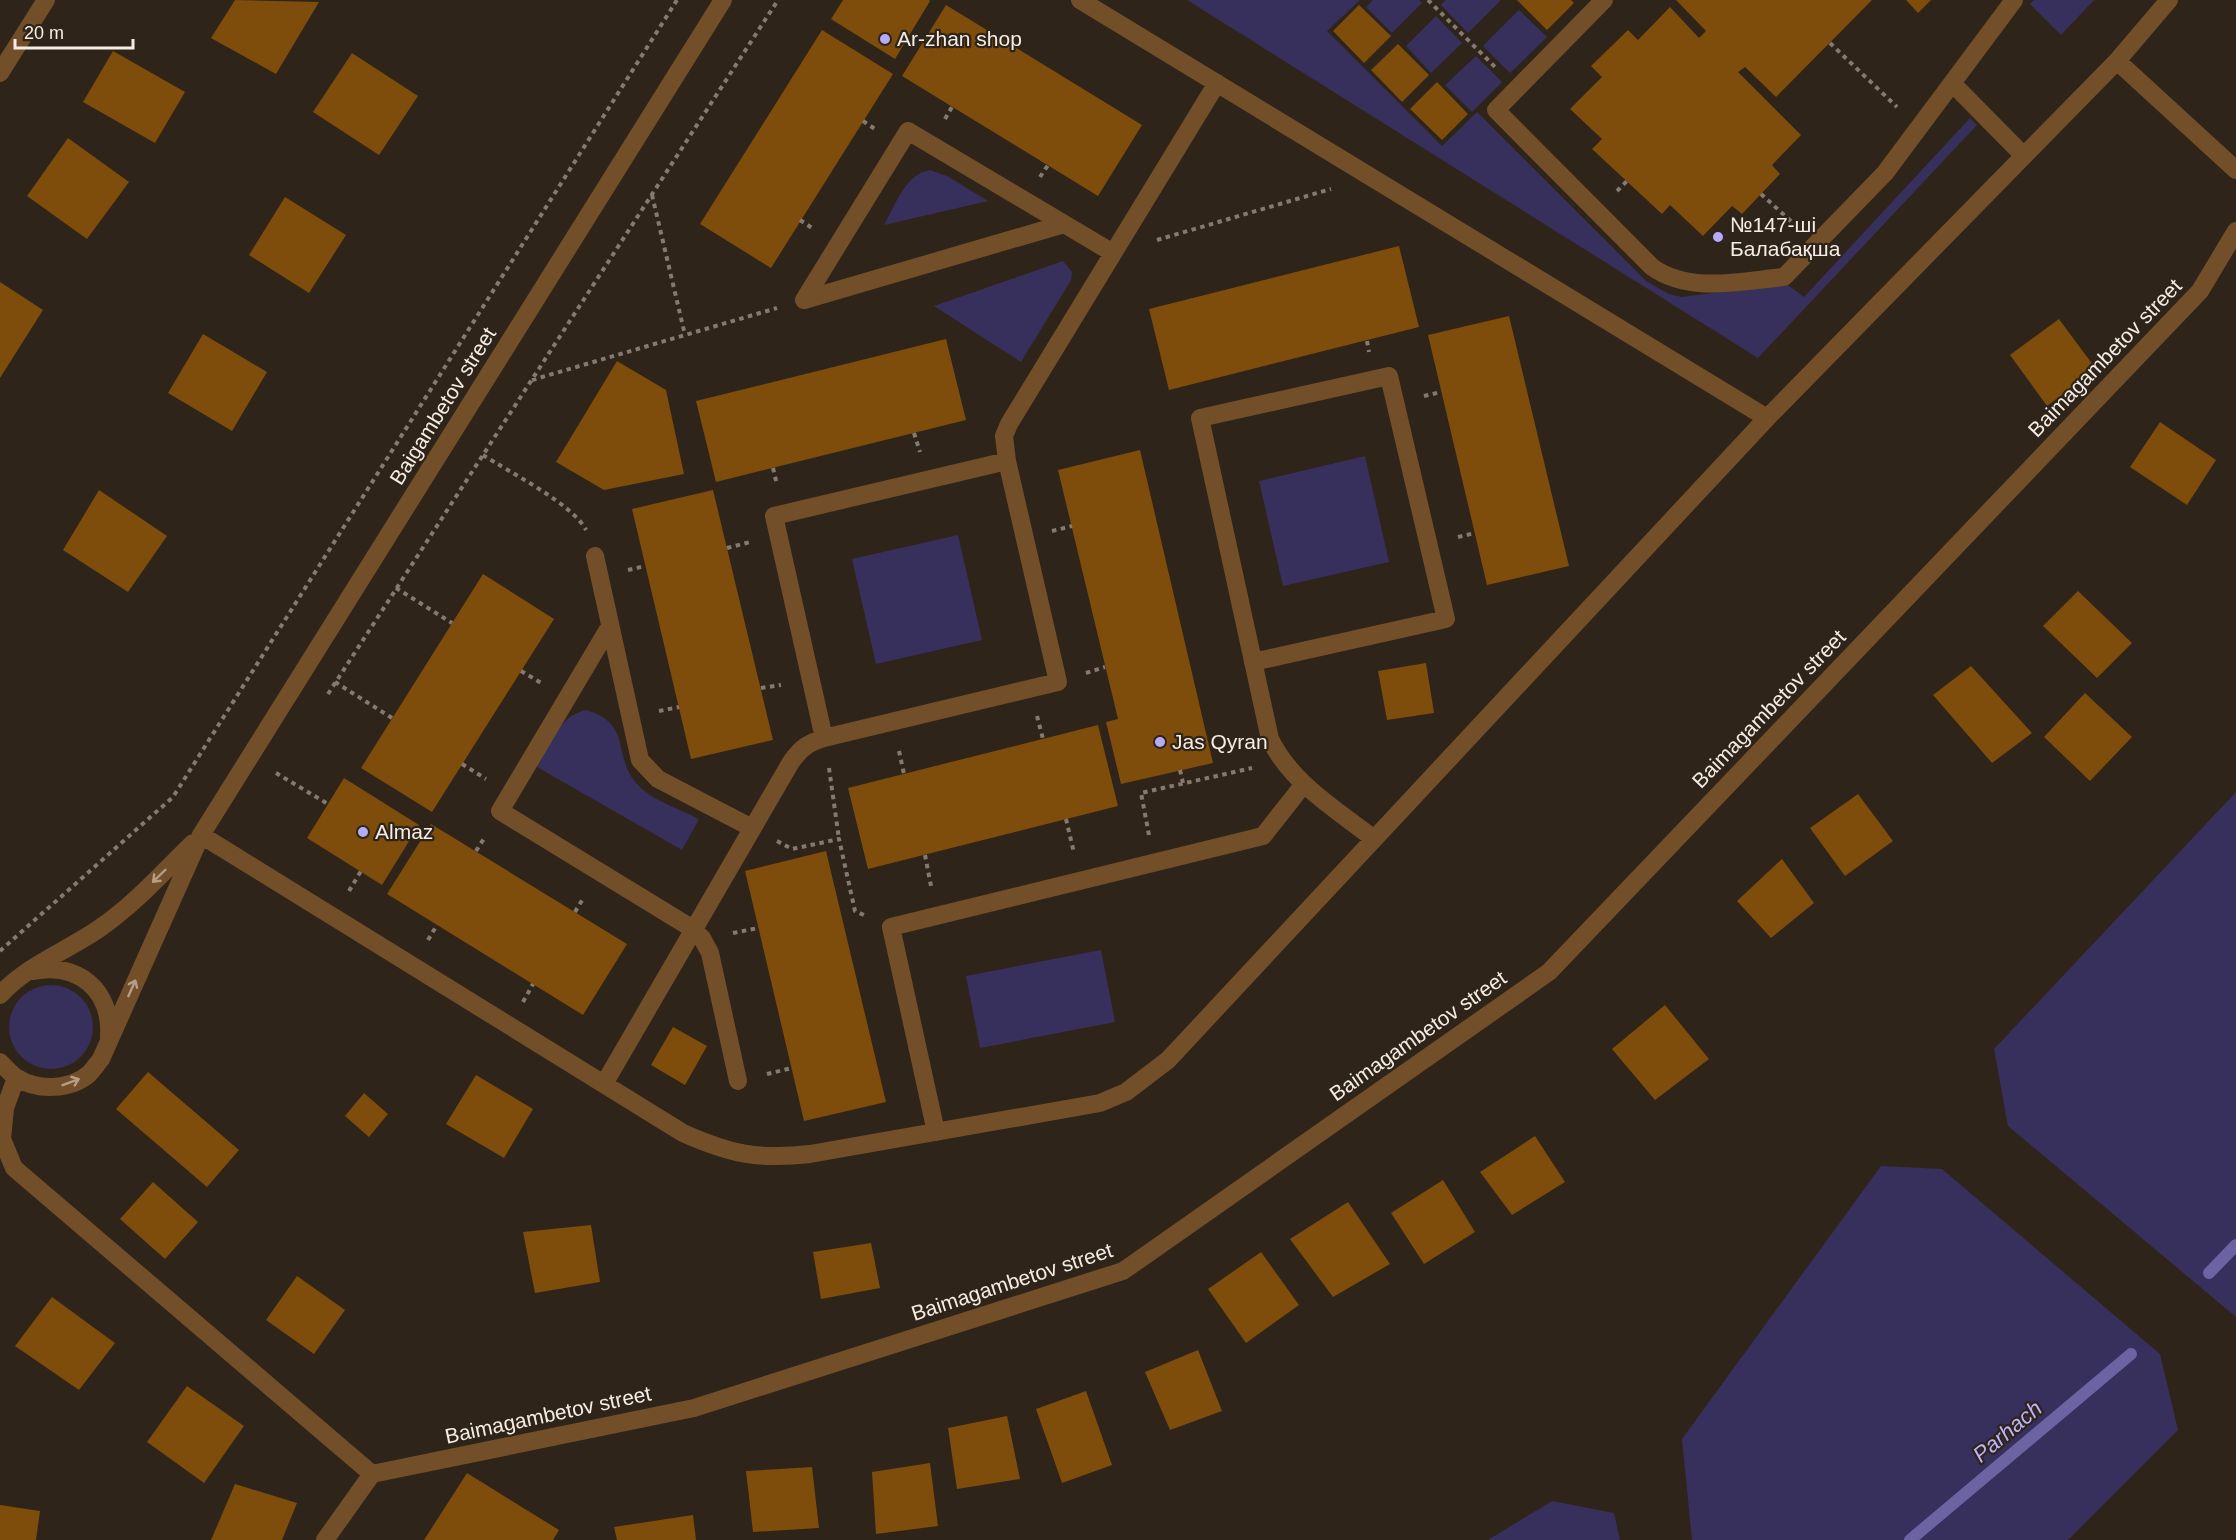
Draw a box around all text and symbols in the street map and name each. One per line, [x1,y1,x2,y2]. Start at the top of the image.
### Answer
scale bar [15,12,134,50]
text: 20 m [24,23,64,43]
place label: Ar-zhan shop [897,27,1022,50]
marker: Ar-zhan shop [878,32,892,46]
place label: №147-ші Балабақша [1730,213,1841,260]
marker: №147-ші Балабақша [1711,230,1725,244]
street label: Baimagambetov street [2023,274,2186,441]
street label: Baigambetov street [385,323,500,489]
street label: Baimagambetov street [1687,625,1850,792]
place label: Jas Qyran [1172,730,1268,753]
marker: Jas Qyran [1153,735,1167,749]
place label: Almaz [375,820,433,843]
marker: Almaz [356,825,370,839]
one-way arrow [152,869,167,883]
street label: Baimagambetov street [1325,966,1510,1105]
one-way arrow [127,980,139,998]
one-way arrow [61,1076,80,1087]
street label: Baimagambetov street [908,1238,1115,1325]
street label: Baimagambetov street [443,1381,653,1448]
water label: Parhach [1968,1395,2047,1467]

